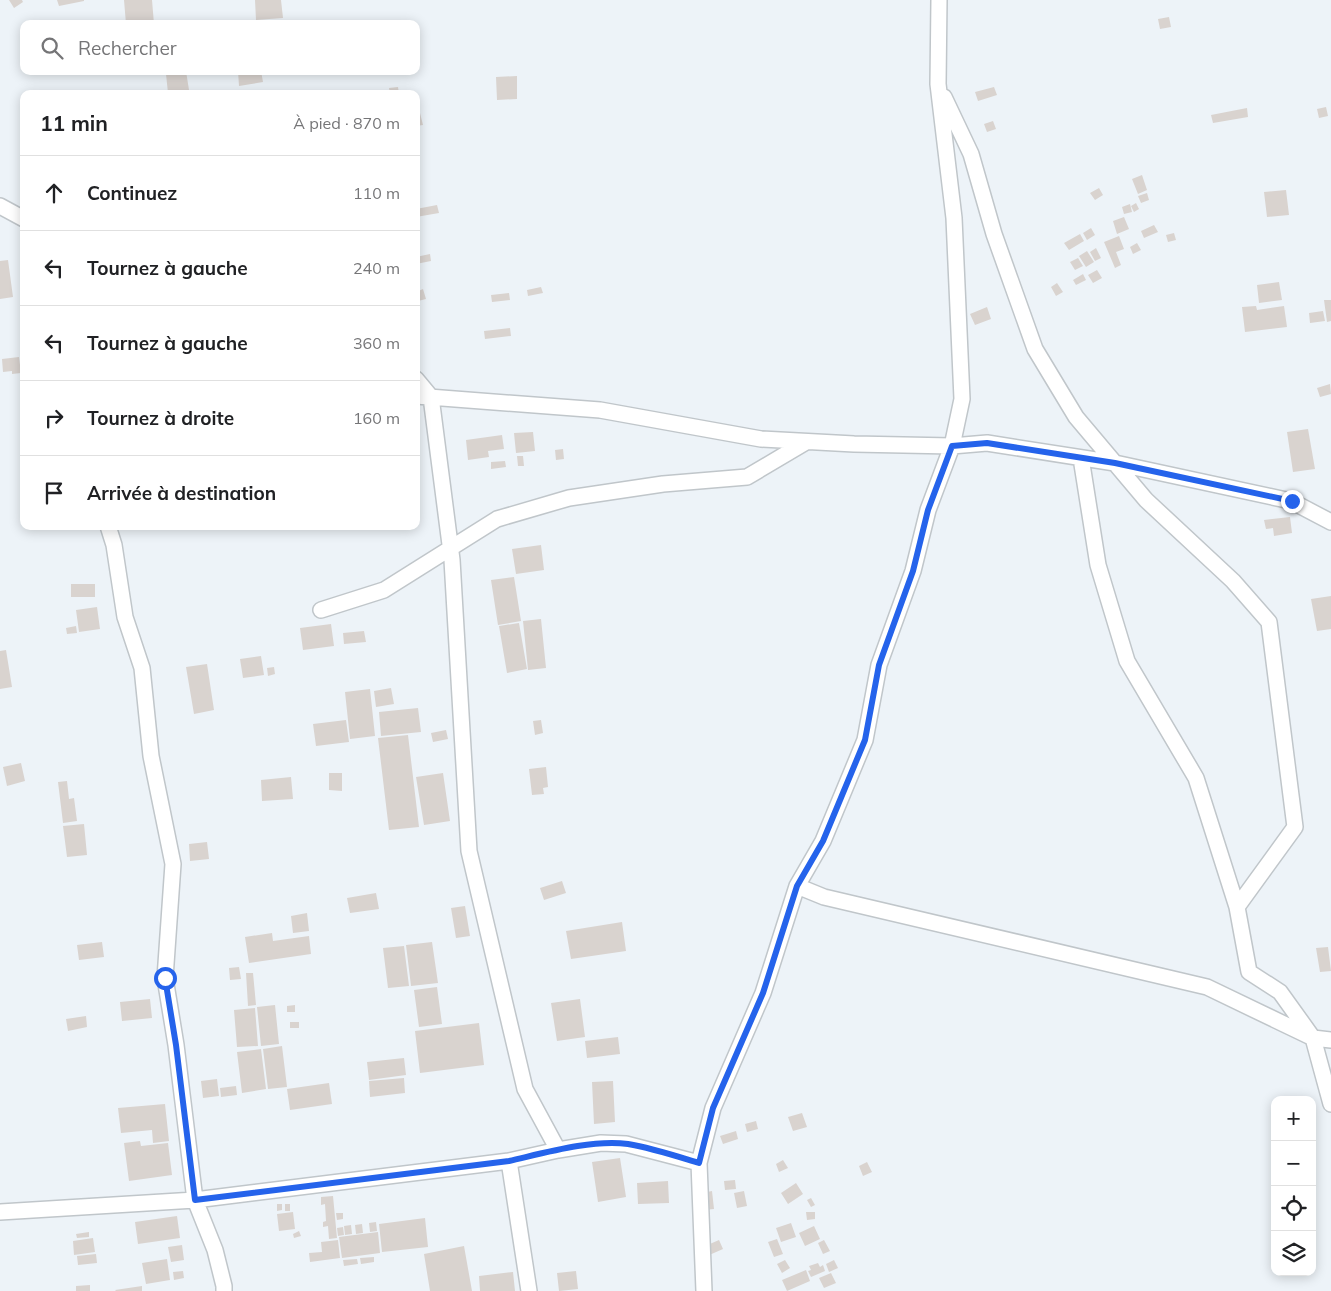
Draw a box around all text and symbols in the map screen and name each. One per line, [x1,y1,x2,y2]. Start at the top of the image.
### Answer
search box [20,20,420,75]
icon: search [38,34,66,62]
text: Rechercher [78,36,177,60]
text: 11 min [40,110,108,136]
text: À pied · 870 m [293,113,400,133]
icon: ahead [40,179,68,207]
text: Continuez [87,181,177,205]
text: 110 m [353,183,400,203]
icon: left [40,254,68,282]
text: Tournez à gauche [87,256,248,280]
text: 240 m [353,258,400,278]
icon: left [40,329,68,357]
text: Tournez à gauche [87,331,248,355]
text: 360 m [353,333,400,353]
icon: right [40,404,68,432]
text: Tournez à droite [87,406,234,430]
text: 160 m [353,408,400,428]
icon: arrive [40,479,68,507]
text: Arrivée à destination [87,481,276,505]
route end [1281,490,1304,513]
route start [154,967,177,990]
map controls [1271,1096,1316,1276]
button: + [1271,1096,1316,1141]
button: − [1271,1141,1316,1186]
button: locate [1271,1186,1316,1231]
button: layers [1271,1231,1316,1276]

